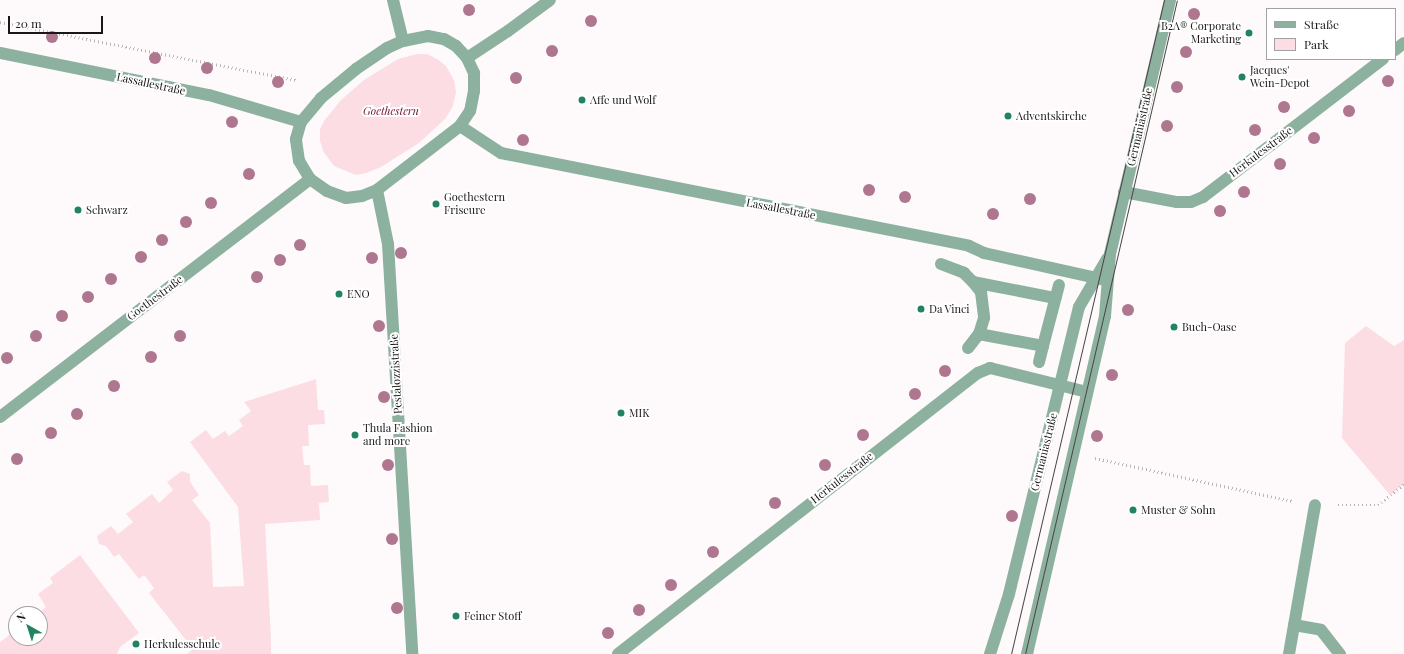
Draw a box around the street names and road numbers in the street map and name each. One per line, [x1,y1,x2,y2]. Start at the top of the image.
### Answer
street label: Lassallestraße [115,70,187,98]
street label: Germaniastraße [1125,87,1155,167]
street label: Herkulesstraße [1227,124,1295,180]
street label: Lassallestraße [745,196,817,222]
street label: Goethestraße [125,273,185,323]
street label: Pestalozzistraße [387,334,405,414]
street label: Germaniastraße [1028,412,1060,492]
street label: Herkulesstraße [808,450,876,506]

